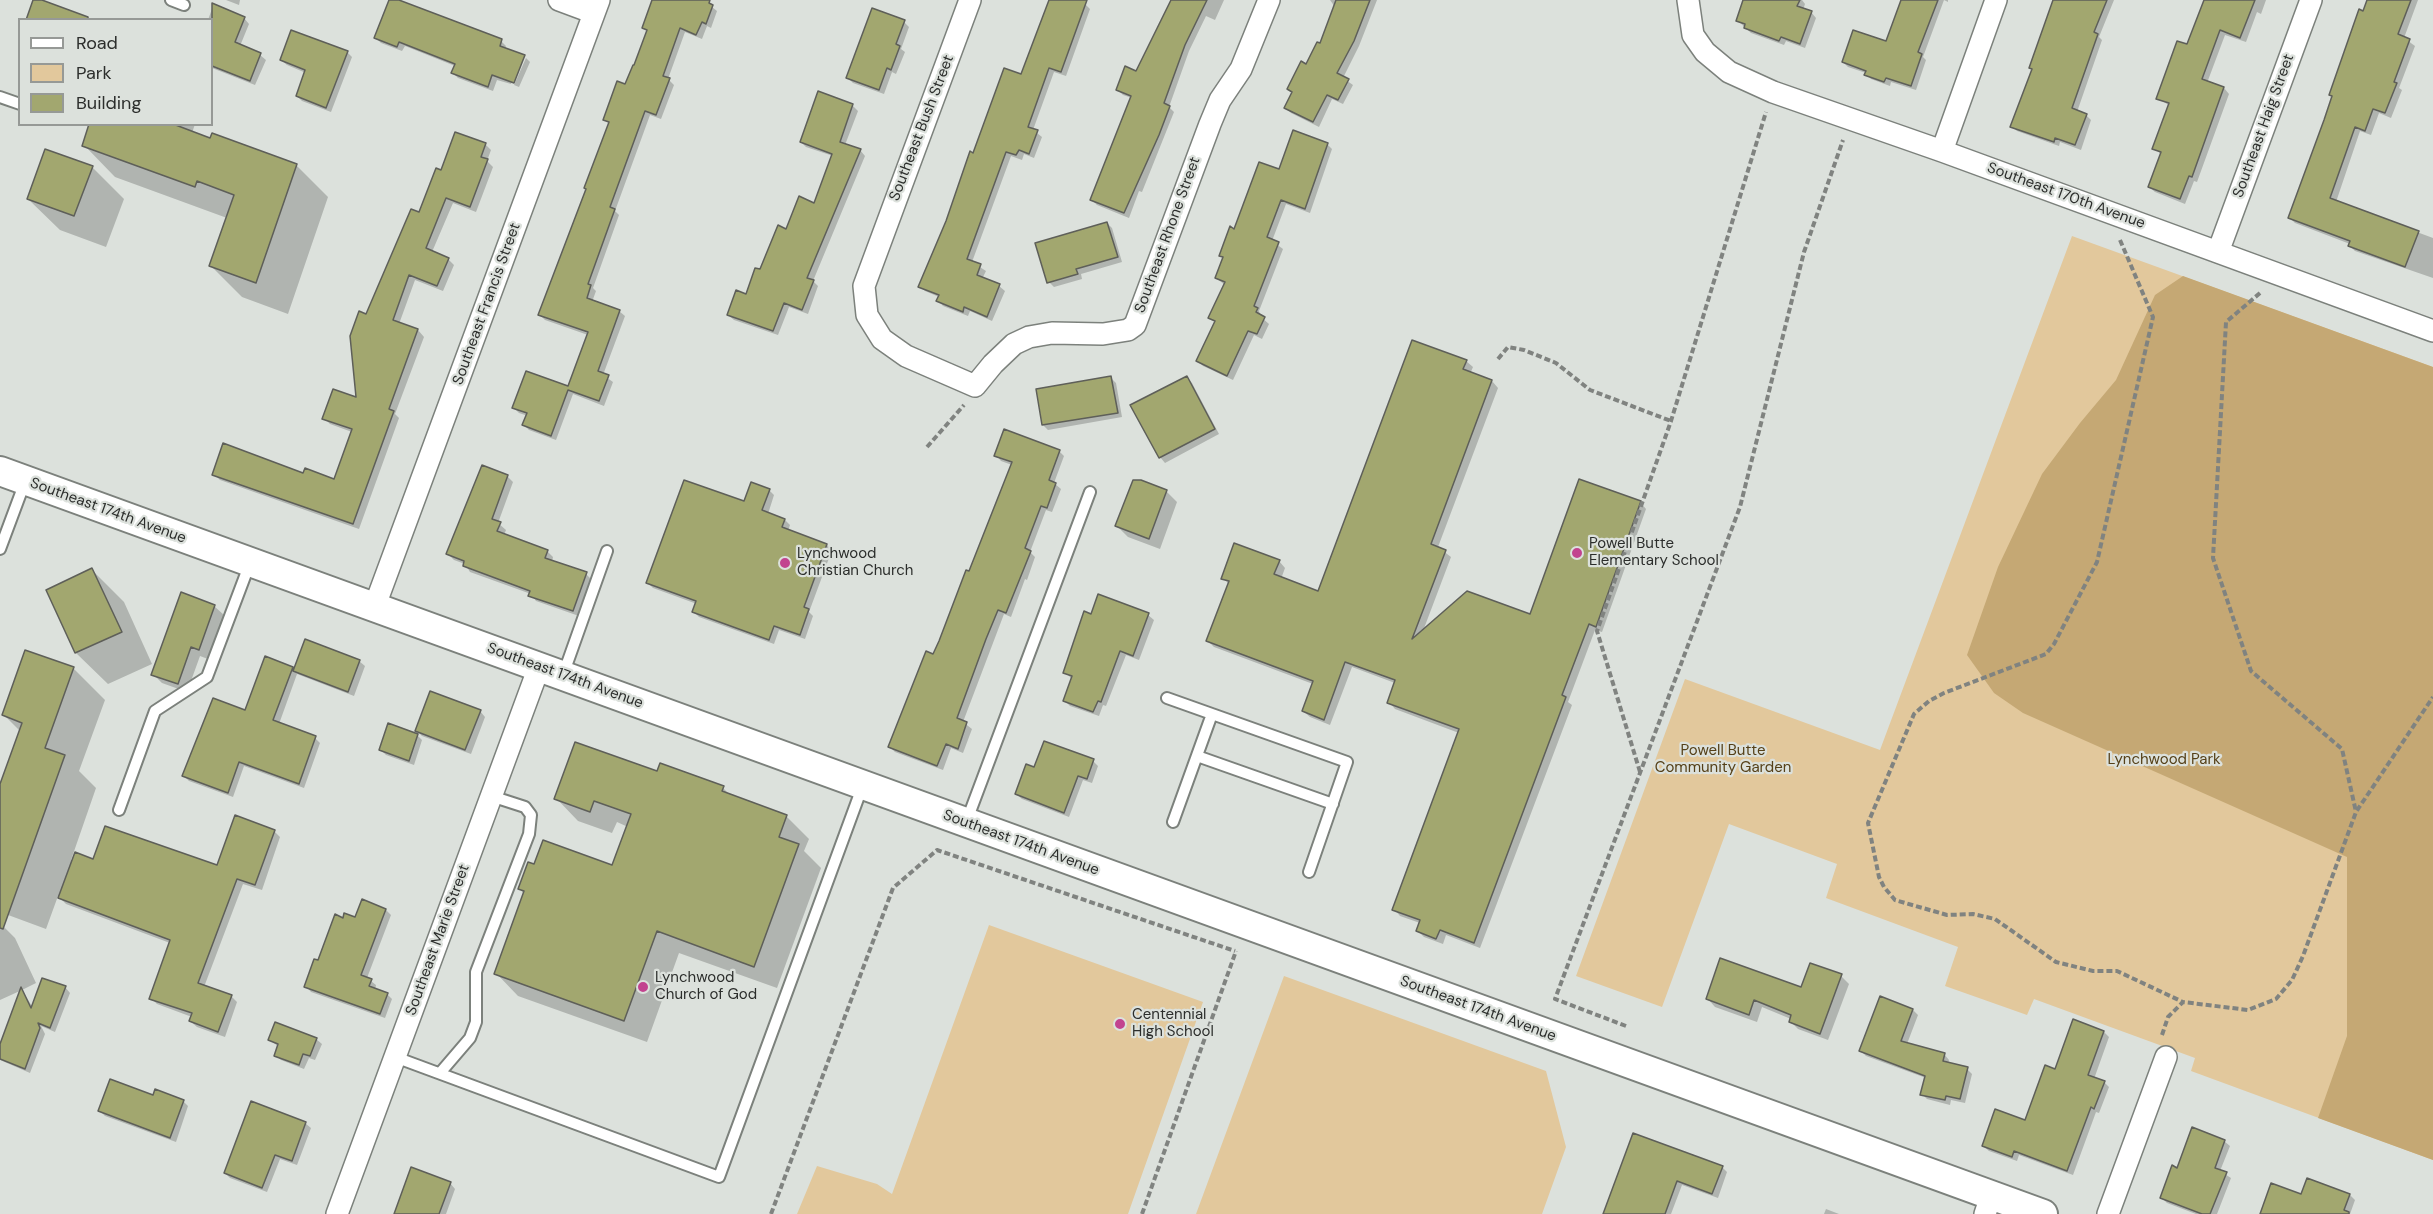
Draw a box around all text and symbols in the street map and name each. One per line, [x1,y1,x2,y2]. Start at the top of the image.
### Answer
legend [18,18,213,126]
text: Road [76,31,118,55]
street label: Southeast Haig Street [2230,52,2298,200]
street label: Southeast Bush Street [886,53,958,203]
text: Park [76,61,112,85]
text: Building [76,91,141,115]
street label: Southeast Rhone Street [1131,155,1205,315]
street label: Southeast 170th Avenue [1985,159,2147,233]
street label: Southeast Francis Street [449,221,525,387]
street label: Southeast 174th Avenue [27,474,189,548]
place label: Powell Butte Elementary School [1589,535,1719,570]
place label: Lynchwood Christian Church [797,545,913,580]
marker: Powell Butte Elementary School [1570,546,1584,560]
marker: Lynchwood Christian Church [778,556,792,570]
street label: Southeast 174th Avenue [484,639,646,713]
park label: Powell Butte Community Garden [1655,742,1791,777]
park label: Lynchwood Park [2107,751,2221,769]
street label: Southeast 174th Avenue [940,806,1102,880]
street label: Southeast Marie Street [402,862,474,1018]
place label: Lynchwood Church of God [655,969,757,1004]
street label: Southeast 174th Avenue [1397,972,1559,1046]
marker: Lynchwood Church of God [636,980,650,994]
place label: Centennial High School [1132,1006,1214,1041]
marker: Centennial High School [1113,1017,1127,1031]

